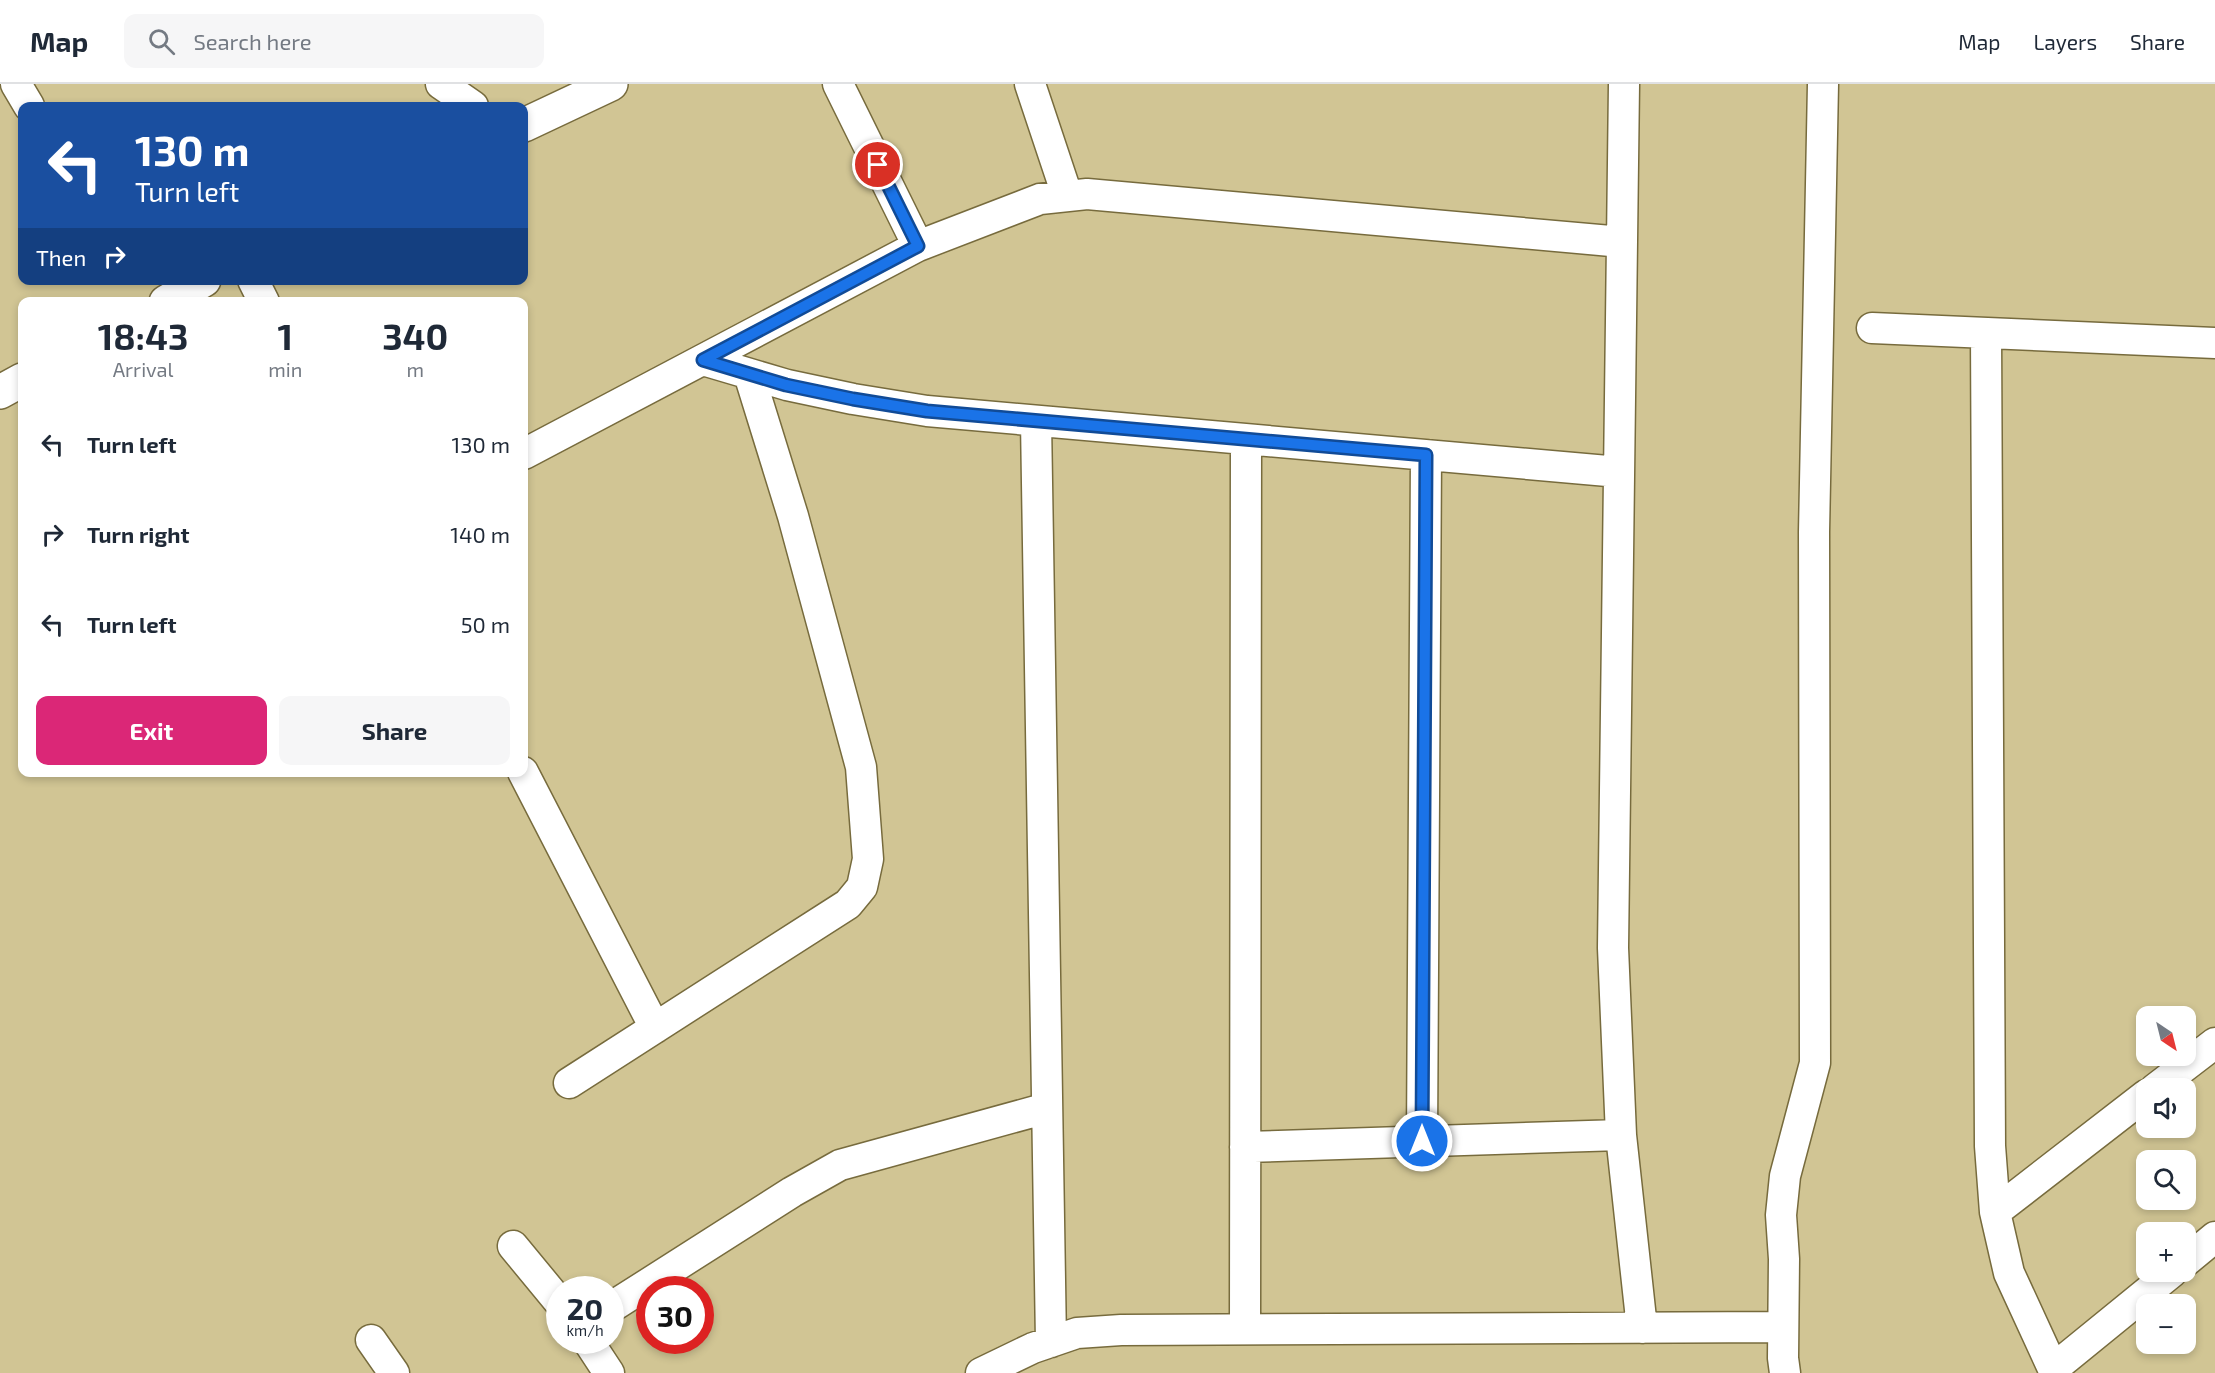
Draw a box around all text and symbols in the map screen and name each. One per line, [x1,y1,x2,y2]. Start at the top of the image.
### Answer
search box [124,14,544,68]
text: Map [30,24,88,58]
icon: search [145,25,178,58]
text: Search here [193,28,312,54]
text: Map [1958,29,2000,54]
text: Layers [2033,29,2097,54]
text: Share [2130,29,2185,54]
text: 130 m [135,124,250,174]
icon: left [36,126,114,204]
pin [852,139,903,190]
icon: arrive [861,148,894,181]
text: Turn left [135,175,239,207]
icon: right [98,240,131,273]
text: Then [36,244,86,270]
text: 18:43 [98,314,188,357]
text: 1 [277,314,293,357]
text: 340 [382,314,448,357]
text: Arrival [113,357,174,381]
text: min [268,357,302,381]
text: m [406,357,424,381]
icon: left [36,428,69,461]
text: Turn left [87,431,176,457]
text: 130 m [452,431,510,457]
icon: right [36,518,69,551]
text: Turn right [87,521,189,547]
text: 140 m [450,521,510,547]
icon: left [36,608,69,641]
text: Turn left [87,611,176,637]
text: 50 m [461,611,510,637]
button: Exit [36,696,267,765]
button: Share [279,696,510,765]
north arrow [2136,1006,2196,1066]
map controls [2136,1006,2196,1354]
button: sound [2136,1078,2196,1138]
position arrow [1390,1109,1454,1173]
button: search [2136,1150,2196,1210]
button: + [2136,1222,2196,1282]
speed limit sign: 30 [636,1276,714,1354]
text: 20 [567,1290,603,1326]
button: − [2136,1294,2196,1354]
text: km/h [566,1321,604,1339]

